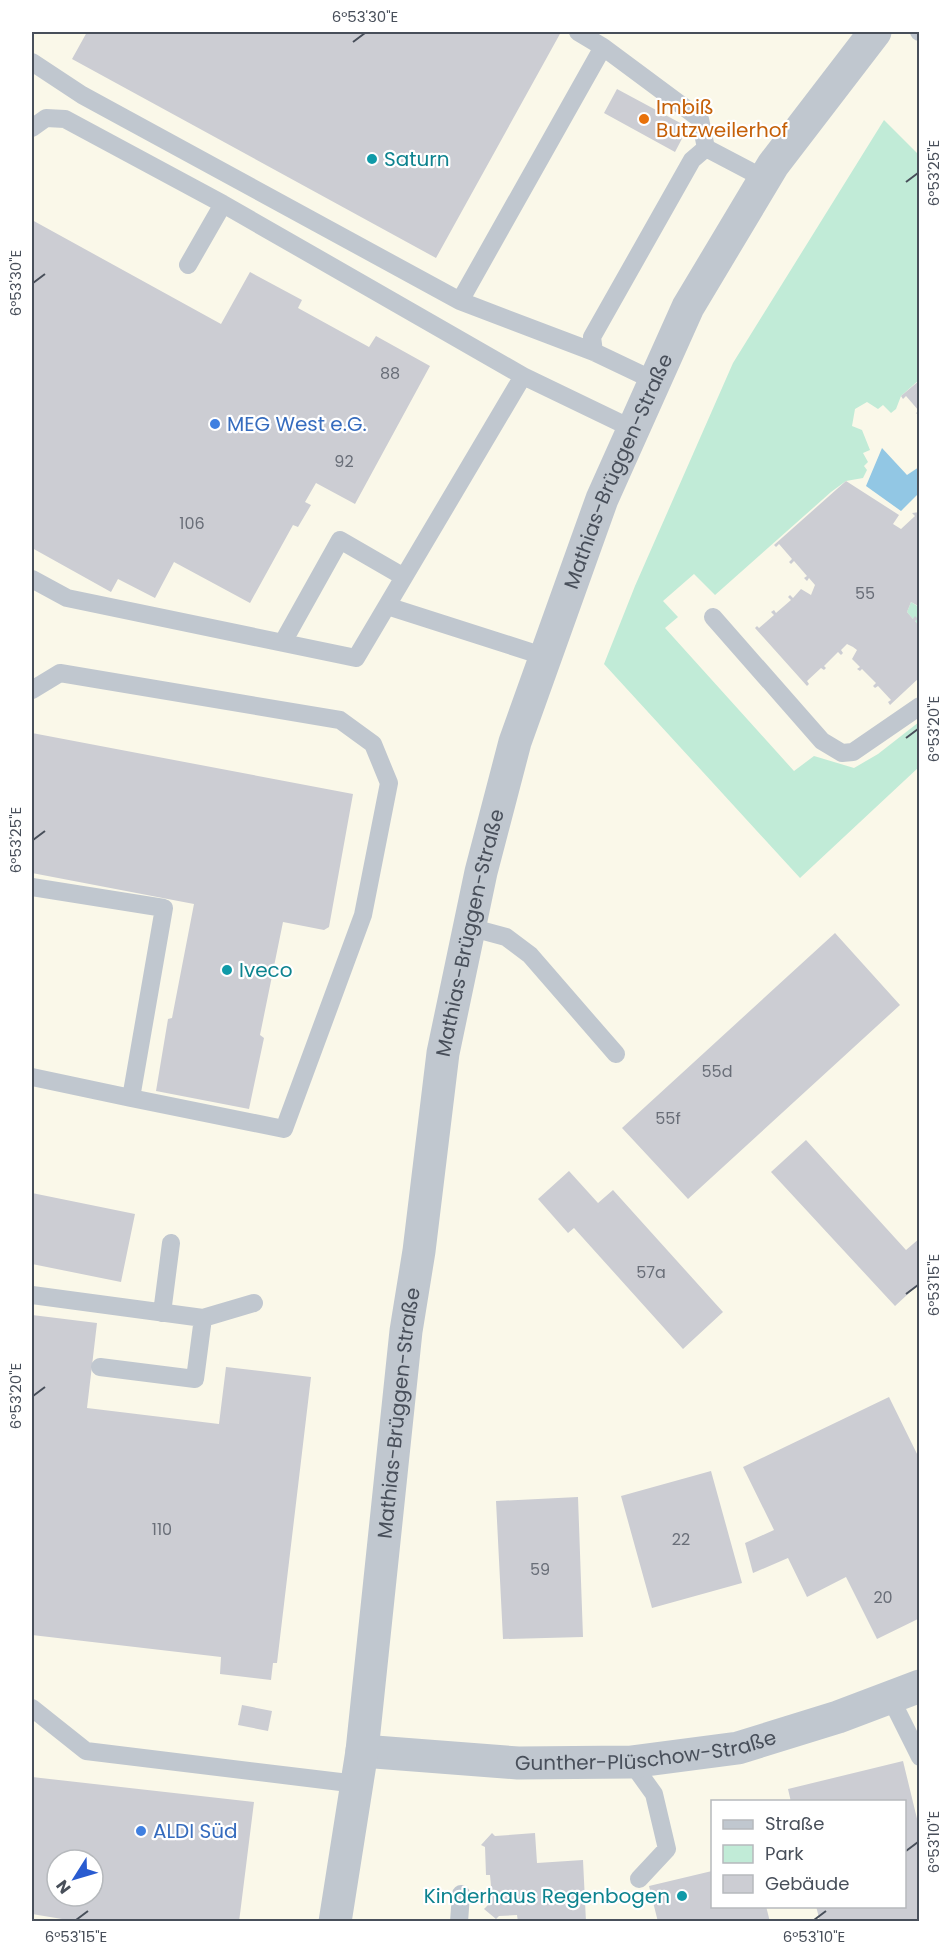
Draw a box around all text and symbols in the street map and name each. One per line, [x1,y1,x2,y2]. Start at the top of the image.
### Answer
text: 6°53'30"E [332,6,398,27]
place label: Imbiß Butzweilerhof [656,93,788,144]
marker: Imbiß Butzweilerhof [637,112,651,126]
text: 6°53'25"E [923,140,944,206]
place label: Saturn [384,145,450,173]
marker: Saturn [365,152,379,166]
text: 6°53'30"E [5,250,26,316]
street label: Mathias-Brüggen-Straße [557,349,679,593]
house number: 88 [380,362,400,385]
place label: MEG West e.G. [227,410,367,438]
marker: MEG West e.G. [208,417,222,431]
house number: 92 [334,450,354,473]
house number: 106 [179,512,205,535]
house number: 55 [855,582,875,605]
text: 6°53'20"E [923,696,944,762]
street label: Mathias-Brüggen-Straße [429,806,511,1059]
text: 6°53'25"E [5,807,26,873]
place label: Iveco [239,956,292,984]
marker: Iveco [220,963,234,977]
house number: 55d [702,1060,732,1083]
house number: 55f [655,1107,681,1130]
text: 6°53'15"E [923,1254,944,1316]
house number: 57a [636,1261,666,1284]
street label: Mathias-Brüggen-Straße [370,1285,427,1540]
text: 6°53'20"E [5,1363,26,1429]
house number: 110 [152,1518,172,1541]
house number: 22 [672,1528,690,1551]
house number: 59 [530,1558,550,1581]
house number: 20 [873,1586,893,1609]
street label: Gunther-Plüschow-Straße [515,1723,780,1777]
legend [711,1800,906,1908]
text: Straße [765,1811,824,1836]
text: 6°53'10"E [923,1811,944,1873]
place label: ALDI Süd [153,1817,238,1845]
marker: ALDI Süd [134,1824,148,1838]
text: Park [765,1841,804,1866]
north arrow [45,1848,105,1908]
text: Gebäude [765,1871,849,1896]
text: N [51,1875,76,1898]
place label: Kinderhaus Regenbogen [424,1882,670,1910]
marker: Kinderhaus Regenbogen [675,1889,689,1903]
text: 6°53'15"E [45,1926,107,1947]
text: 6°53'10"E [783,1926,845,1947]

